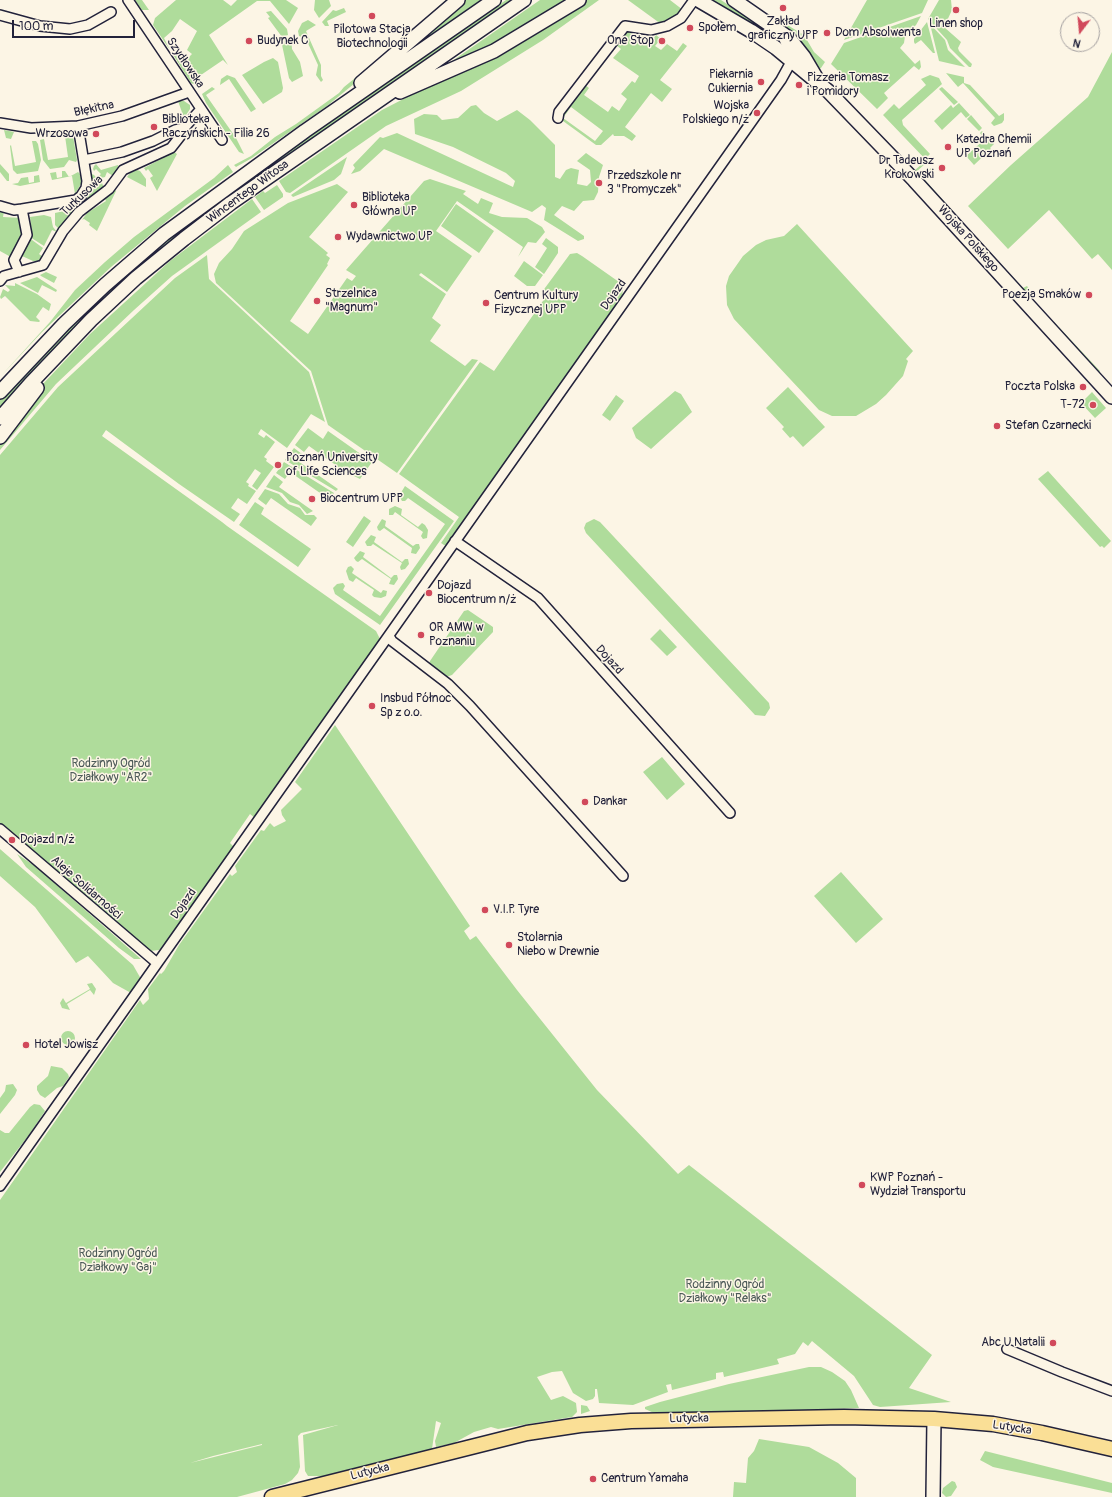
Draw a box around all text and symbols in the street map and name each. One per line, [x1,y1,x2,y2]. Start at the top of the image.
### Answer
marker: Zakład graficzny UPP [778,3,788,13]
marker: Linen shop [951,5,961,15]
marker: Pilotowa Stacja Biotechnologii [367,11,377,21]
scale bar [14,12,137,38]
north arrow [1060,12,1100,52]
place label: Zakład graficzny UPP [748,15,818,43]
place label: Linen shop [929,17,983,31]
text: 100 m [19,19,53,34]
place label: Społem [698,21,737,35]
place label: Pilotowa Stacja Biotechnologii [333,23,411,51]
marker: Społem [685,23,695,33]
place label: Dom Absolwenta [835,26,921,40]
marker: Dom Absolwenta [822,28,832,38]
place label: Budynek C [257,34,309,48]
place label: One Stop [607,34,654,48]
street label: Szydłowska [163,35,207,91]
marker: Budynek C [244,36,254,46]
marker: One Stop [657,36,667,46]
text: N [1071,36,1082,50]
place label: Piekarnia Cukiernia [708,68,753,96]
place label: Pizzeria Tomasz i Pomidory [807,71,889,99]
marker: Piekarnia Cukiernia [756,77,766,87]
marker: Pizzeria Tomasz i Pomidory [794,80,804,90]
street label: Błękitna [73,98,115,120]
place label: Wojska Polskiego n/ż [682,99,749,127]
marker: Wojska Polskiego n/ż [752,108,762,118]
place label: Biblioteka Raczyńskich - Filia 26 [162,113,270,141]
marker: Biblioteka Raczyńskich - Filia 26 [149,122,159,132]
place label: Wrzosowa [35,127,88,141]
marker: Wrzosowa [91,129,101,139]
place label: Katedra Chemii UP Poznań [956,133,1031,161]
marker: Katedra Chemii UP Poznań [943,142,953,152]
place label: Dr Tadeusz Krokowski [879,154,934,182]
street label: Wincentego Witosa [204,157,292,227]
marker: Dr Tadeusz Krokowski [937,163,947,173]
place label: Przedszkole nr 3 "Promyczek" [607,169,682,197]
street label: Turkusowa [58,173,106,219]
marker: Przedszkole nr 3 "Promyczek" [594,178,604,188]
place label: Biblioteka Główna UP [362,191,417,219]
marker: Biblioteka Główna UP [349,200,359,210]
street label: Wojska Polskiego [934,203,1002,275]
place label: Wydawnictwo UP [346,230,433,244]
marker: Wydawnictwo UP [333,232,343,242]
street label: Dojazd [598,277,630,313]
place label: Strzelnica "Magnum" [325,287,378,315]
place label: Poezja Smaków [1002,288,1081,302]
place label: Centrum Kultury Fizycznej UPP [494,289,578,317]
marker: Poezja Smaków [1084,290,1094,300]
marker: Strzelnica "Magnum" [312,296,322,306]
marker: Centrum Kultury Fizycznej UPP [481,298,491,308]
place label: Poczta Polska [1005,380,1075,394]
marker: Poczta Polska [1078,382,1088,392]
place label: T-72 [1060,398,1085,412]
marker: T-72 [1088,400,1098,410]
place label: Stefan Czarnecki [1005,419,1091,433]
marker: Stefan Czarnecki [992,421,1002,431]
place label: Poznań University of Life Sciences [286,451,377,479]
marker: Poznań University of Life Sciences [273,460,283,470]
place label: Biocentrum UPP [320,492,403,506]
marker: Biocentrum UPP [307,494,317,504]
place label: Dojazd Biocentrum n/ż [437,579,516,607]
marker: Dojazd Biocentrum n/ż [424,588,434,598]
place label: OR AMW w Poznaniu [429,621,484,649]
marker: OR AMW w Poznaniu [416,630,426,640]
street label: Dojazd [592,642,626,678]
place label: Insbud Północ Sp z o.o. [380,692,451,720]
marker: Insbud Północ Sp z o.o. [367,701,377,711]
park label: Rodzinny Ogród Działkowy "AR2" [70,757,152,785]
place label: Dankar [593,795,627,809]
marker: Dankar [580,797,590,807]
place label: Dojazd n/ż [20,833,74,847]
marker: Dojazd n/ż [7,835,17,845]
street label: Aleje Solidarności [48,853,124,923]
street label: Dojazd [168,886,200,922]
place label: V.I.P. Tyre [493,903,539,917]
marker: V.I.P. Tyre [480,905,490,915]
place label: Stolarnia Niebo w Drewnie [517,931,599,959]
marker: Stolarnia Niebo w Drewnie [504,940,514,950]
place label: Hotel Jowisz [34,1038,98,1052]
marker: Hotel Jowisz [21,1040,31,1050]
place label: KWP Poznań - Wydział Transportu [870,1171,966,1199]
marker: KWP Poznań - Wydział Transportu [857,1180,867,1190]
park label: Rodzinny Ogród Działkowy "Gaj" [78,1247,158,1275]
park label: Rodzinny Ogród Działkowy "Relaks" [678,1278,772,1306]
place label: Abc U Natalii [981,1336,1045,1350]
marker: Abc U Natalii [1048,1338,1058,1348]
street label: Lutycka [669,1411,709,1427]
street label: Lutycka [991,1418,1033,1438]
street label: Lutycka [349,1460,391,1484]
place label: Centrum Yamaha [601,1472,688,1486]
marker: Centrum Yamaha [588,1474,598,1484]

